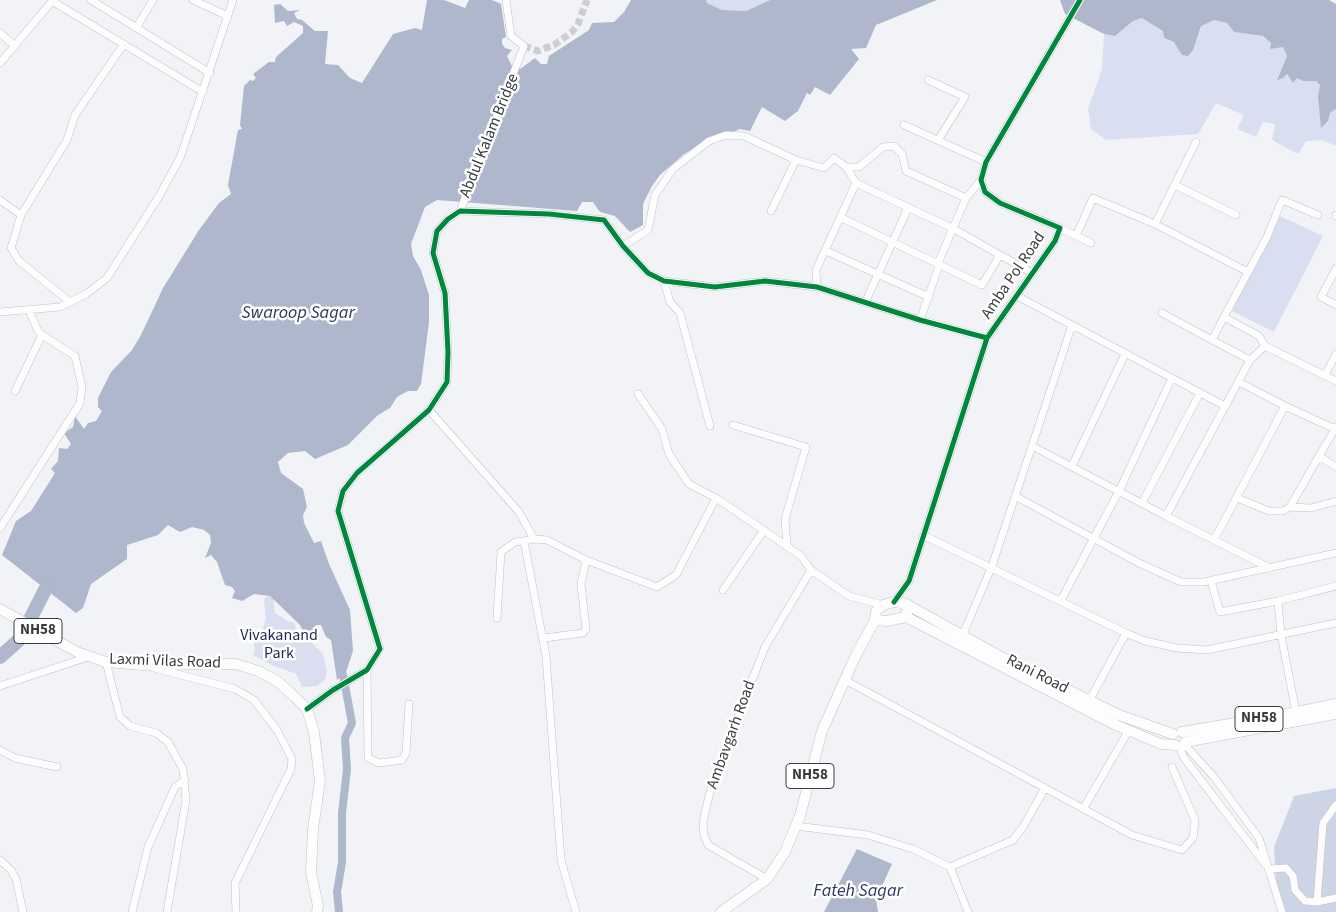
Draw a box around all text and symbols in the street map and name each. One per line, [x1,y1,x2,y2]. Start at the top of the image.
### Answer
street label: Abdul Kalam Bridge [456,71,524,201]
street label: Amba Pol Road [978,229,1050,323]
water label: Swaroop Sagar [241,303,355,325]
road number: NH58 [14,618,62,644]
park label: Vivakanand Park [240,626,318,664]
street label: Laxmi Vilas Road [109,650,221,674]
street label: Rani Road [1003,651,1071,699]
street label: Ambavgarh Road [704,678,760,792]
road number: NH58 [1235,706,1283,732]
road number: NH58 [786,764,834,788]
water label: Fateh Sagar [813,881,903,903]

